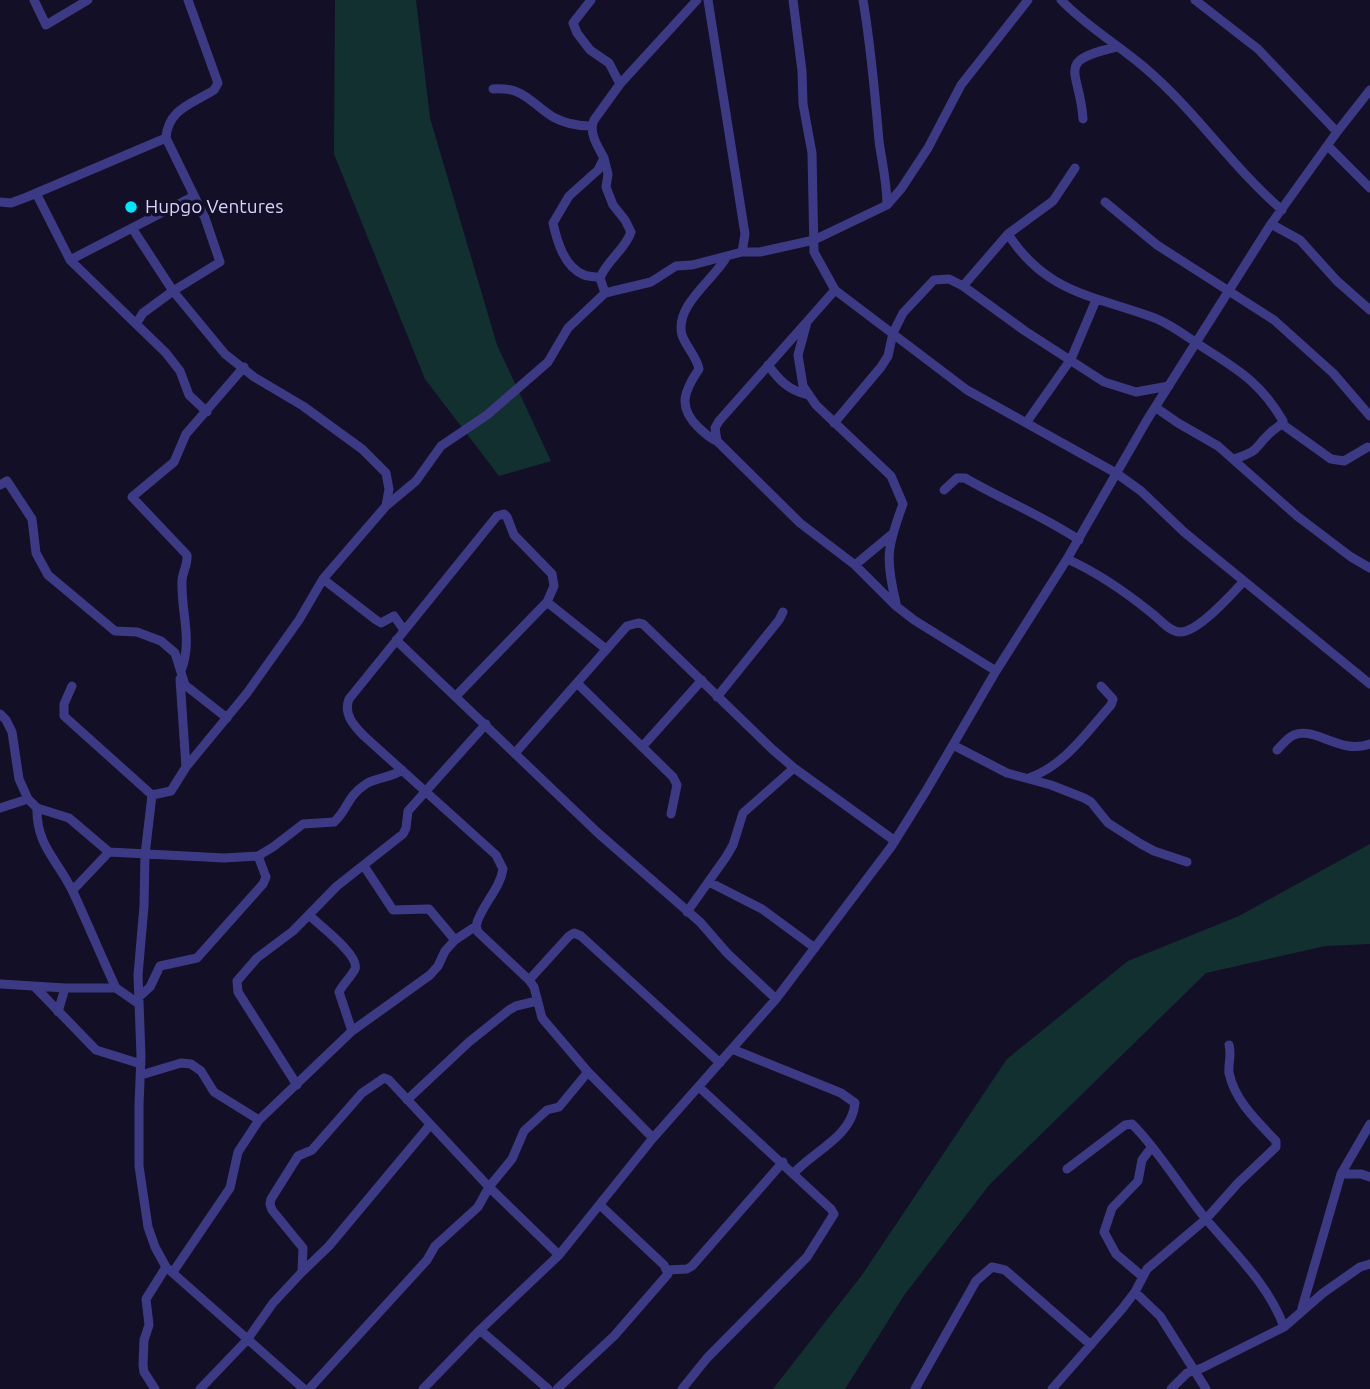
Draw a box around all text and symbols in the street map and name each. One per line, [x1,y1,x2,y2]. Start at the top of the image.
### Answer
place label: Hupgo Ventures [145,196,284,218]
marker: Hupgo Ventures [123,199,139,215]

